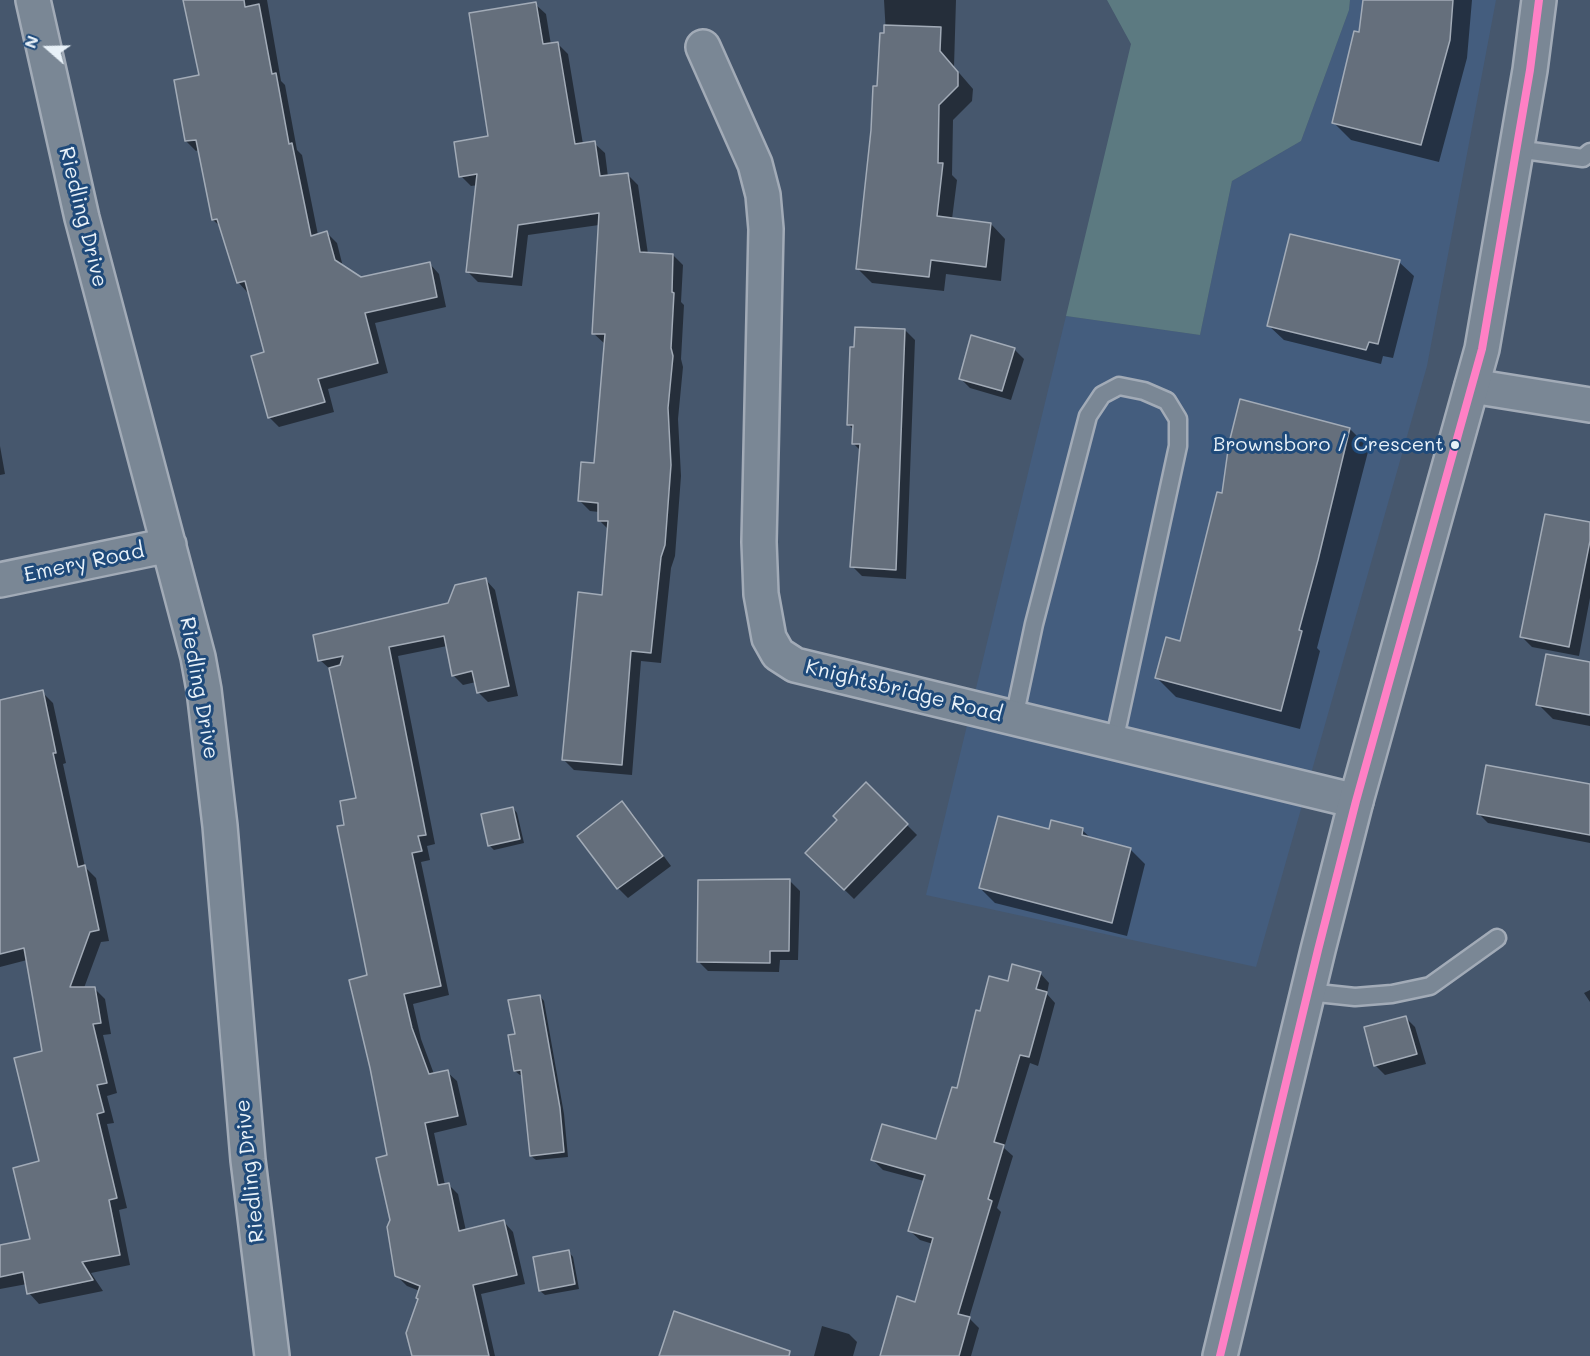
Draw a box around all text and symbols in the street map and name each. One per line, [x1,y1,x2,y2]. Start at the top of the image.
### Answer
north arrow [18,18,78,78]
text: N [19,32,43,51]
street label: Riedling Drive [53,144,113,290]
place label: Brownsboro / Crescent [1213,433,1444,457]
marker: Brownsboro / Crescent [1449,439,1461,451]
street label: Emery Road [22,538,146,588]
street label: Riedling Drive [174,615,224,761]
street label: Knightsbridge Road [803,654,1005,728]
street label: Riedling Drive [230,1098,270,1244]

